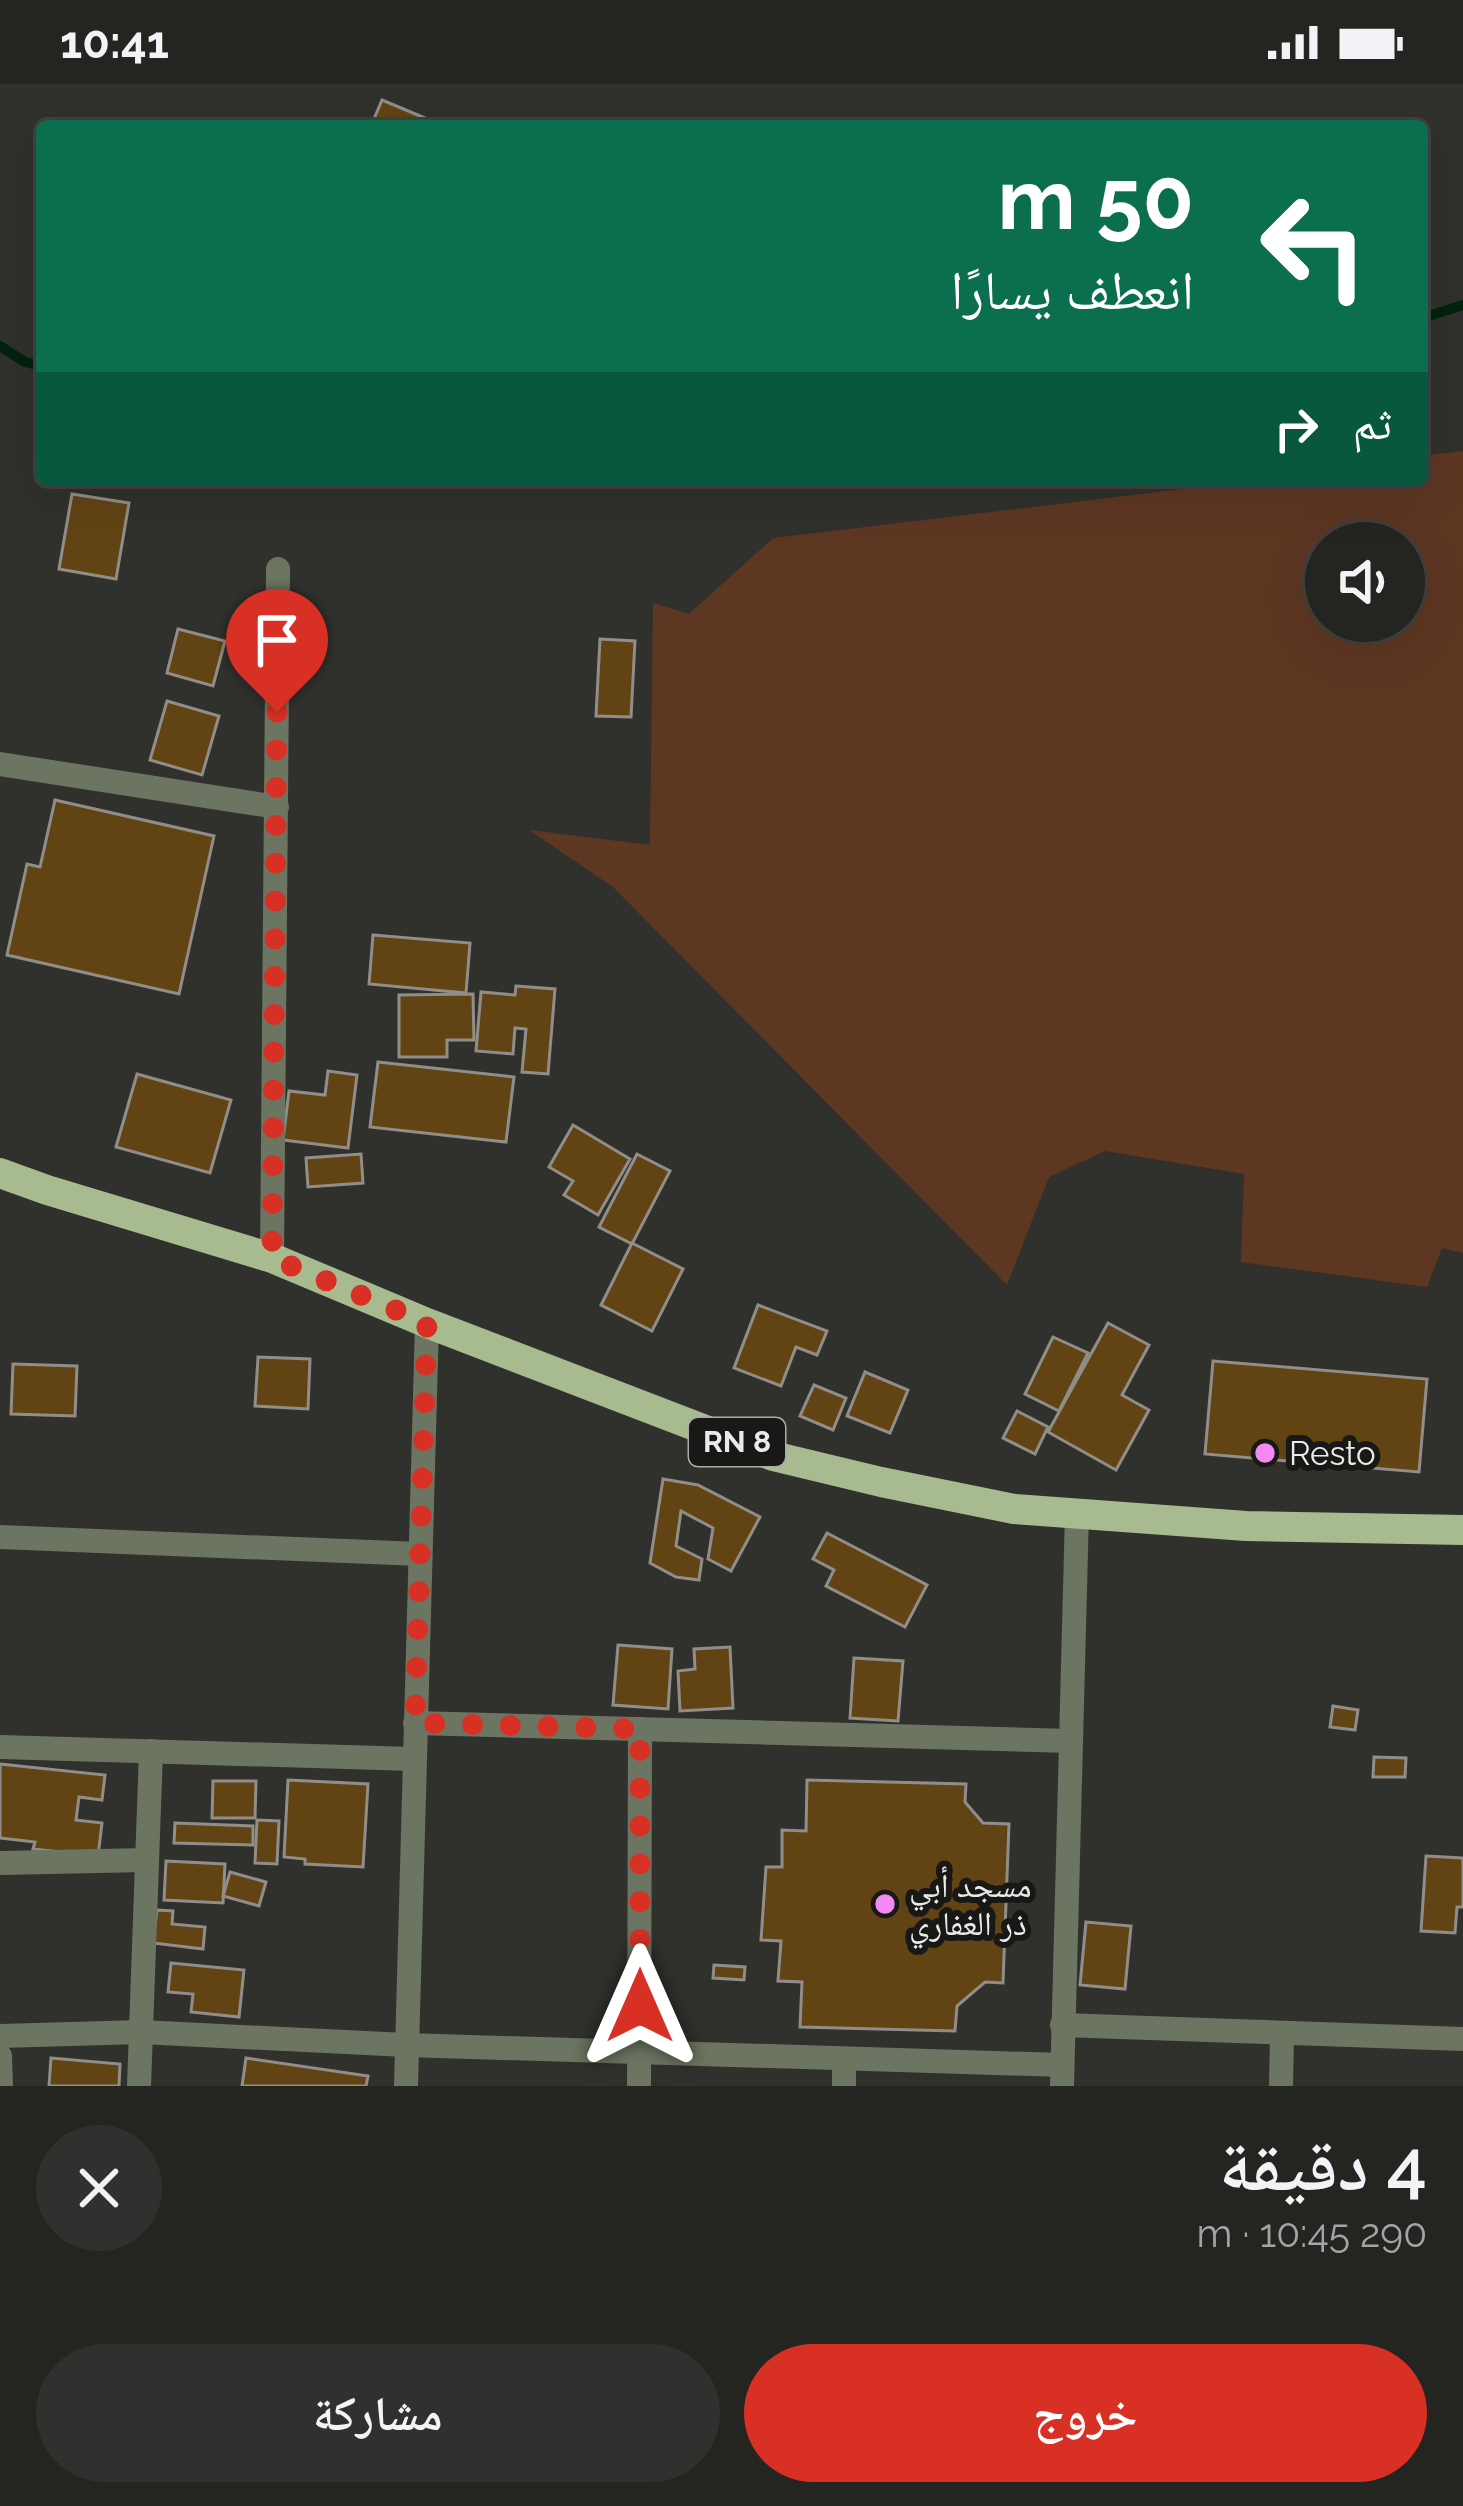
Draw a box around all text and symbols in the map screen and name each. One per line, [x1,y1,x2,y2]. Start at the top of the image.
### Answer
text: 10:41 [60,16,169,69]
text: 50 m [997,150,1194,249]
icon: left [1236,168,1392,324]
text: انعطف يسارًا [950,258,1194,322]
icon: right [1263,396,1329,462]
text: ثم [1353,397,1392,450]
map controls [1305,522,1425,642]
button: sound [1305,522,1425,642]
pin [226,589,328,712]
icon: arrive [244,607,310,673]
road number: RN 8 [689,1418,785,1466]
place label: Resto [1289,1434,1376,1473]
marker: Resto [1252,1440,1278,1466]
place label: مسجد أبي ذر الغفاري [909,1866,1032,1949]
marker: مسجد أبي ذر الغفاري [872,1891,898,1917]
position arrow [577,1943,703,2069]
text: 4 دقيقة [1219,2122,1427,2207]
button: close [36,2125,162,2251]
text: 290 m · 10:45 [1196,2210,1427,2256]
button: مشاركة [36,2344,720,2482]
button: خروج [744,2344,1427,2482]

